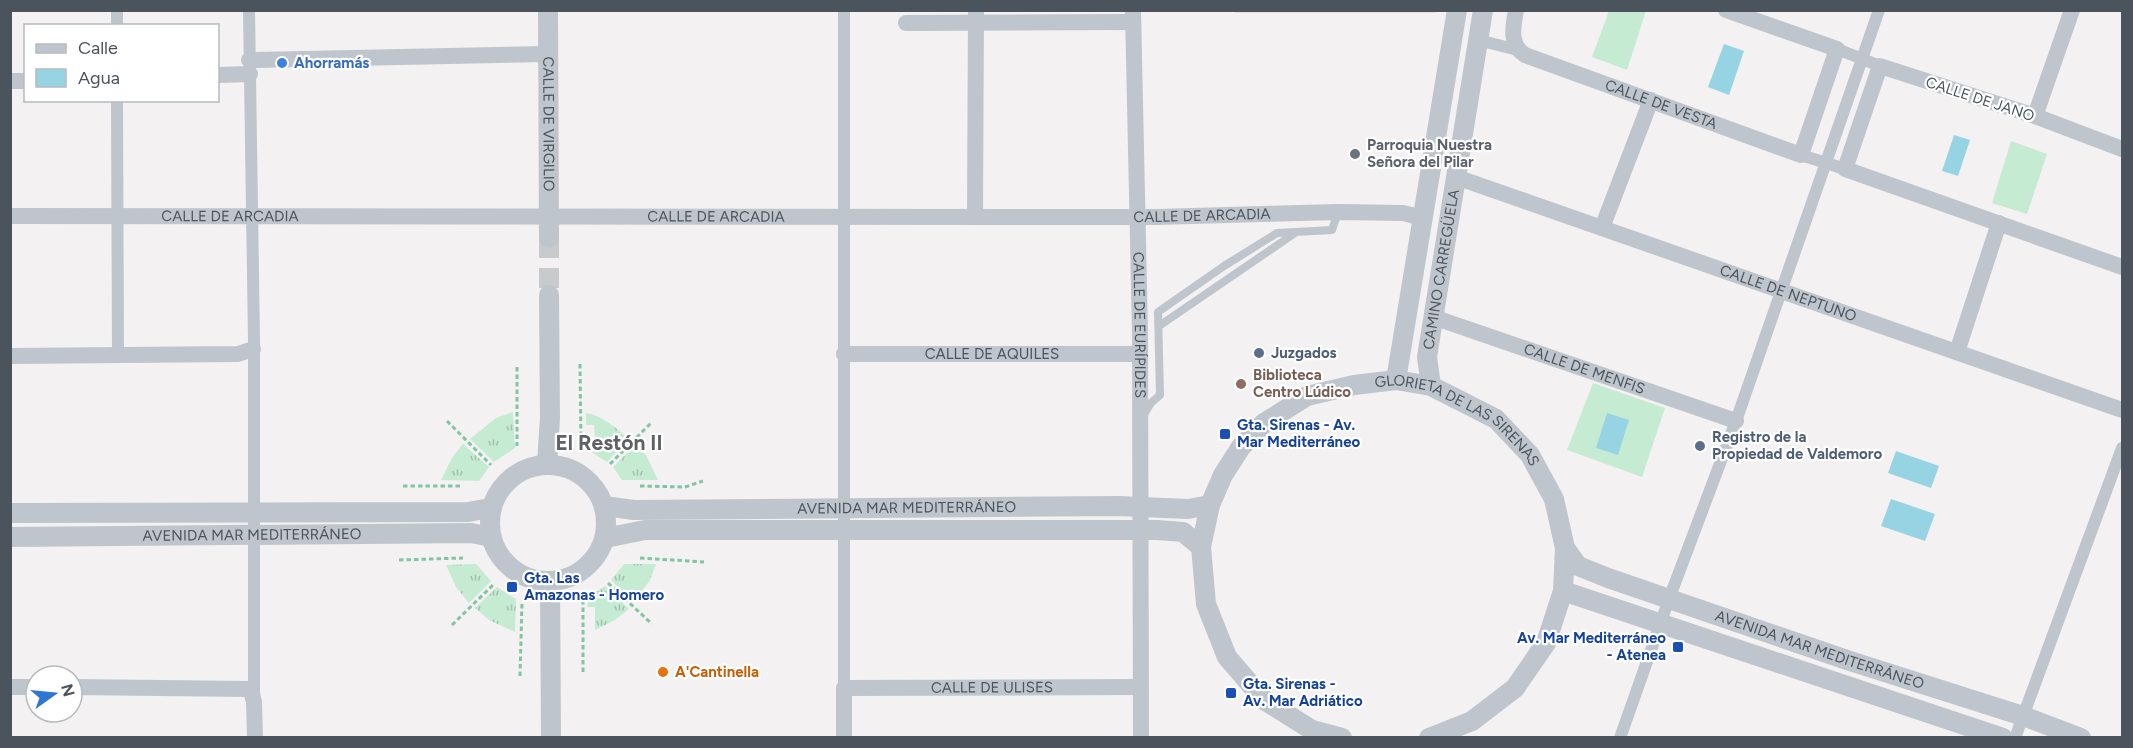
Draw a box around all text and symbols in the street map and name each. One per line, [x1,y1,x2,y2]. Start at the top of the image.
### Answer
legend [24,24,219,102]
text: Calle [78,37,118,59]
place label: Ahorramás [294,54,369,72]
marker: Ahorramás [275,56,289,70]
street label: CALLE DE VIRGILIO [539,57,558,191]
text: Agua [78,67,120,89]
street label: CALLE DE JANO [1923,73,2037,125]
street label: CALLE DE VESTA [1603,76,1720,133]
place label: Parroquia Nuestra Señora del Pilar [1367,136,1492,171]
marker: Parroquia Nuestra Señora del Pilar [1348,147,1362,161]
street label: CAMINO CARREGÜELA [1419,188,1463,351]
street label: CALLE DE ARCADIA [1133,205,1271,226]
street label: CALLE DE ARCADIA [161,207,299,225]
street label: CALLE DE ARCADIA [647,208,785,226]
street label: CALLE DE EURÍPIDES [1129,252,1149,398]
street label: CALLE DE NEPTUNO [1718,261,1859,325]
street label: CALLE DE MENFIS [1521,340,1647,398]
place label: Juzgados [1271,344,1337,362]
street label: CALLE DE AQUILES [925,345,1059,363]
marker: Juzgados [1252,346,1266,360]
place label: Biblioteca Centro Lúdico [1253,366,1351,401]
street label: GLORIETA DE LAS SIRENAS [1374,371,1543,469]
marker: Biblioteca Centro Lúdico [1234,377,1248,391]
place label: Gta. Sirenas - Av. Mar Mediterráneo [1237,416,1360,451]
marker: Gta. Sirenas - Av. Mar Mediterráneo [1218,427,1232,441]
place label: Registro de la Propiedad de Valdemoro [1712,428,1883,463]
district label: El Restón II [555,430,663,455]
marker: Registro de la Propiedad de Valdemoro [1693,439,1707,453]
street label: AVENIDA MAR MEDITERRÁNEO [797,498,1016,518]
street label: AVENIDA MAR MEDITERRÁNEO [142,525,362,545]
place label: Gta. Las Amazonas - Homero [524,569,664,604]
marker: Gta. Las Amazonas - Homero [505,580,519,594]
street label: AVENIDA MAR MEDITERRÁNEO [1713,606,1926,693]
place label: Av. Mar Mediterráneo - Atenea [1517,629,1666,664]
marker: Av. Mar Mediterráneo - Atenea [1671,640,1685,654]
place label: A'Cantinella [675,663,759,681]
north arrow [24,664,84,724]
marker: A'Cantinella [656,665,670,679]
place label: Gta. Sirenas - Av. Mar Adriático [1243,675,1363,710]
street label: CALLE DE ULISES [931,678,1053,697]
text: N [57,682,79,699]
marker: Gta. Sirenas - Av. Mar Adriático [1224,686,1238,700]

